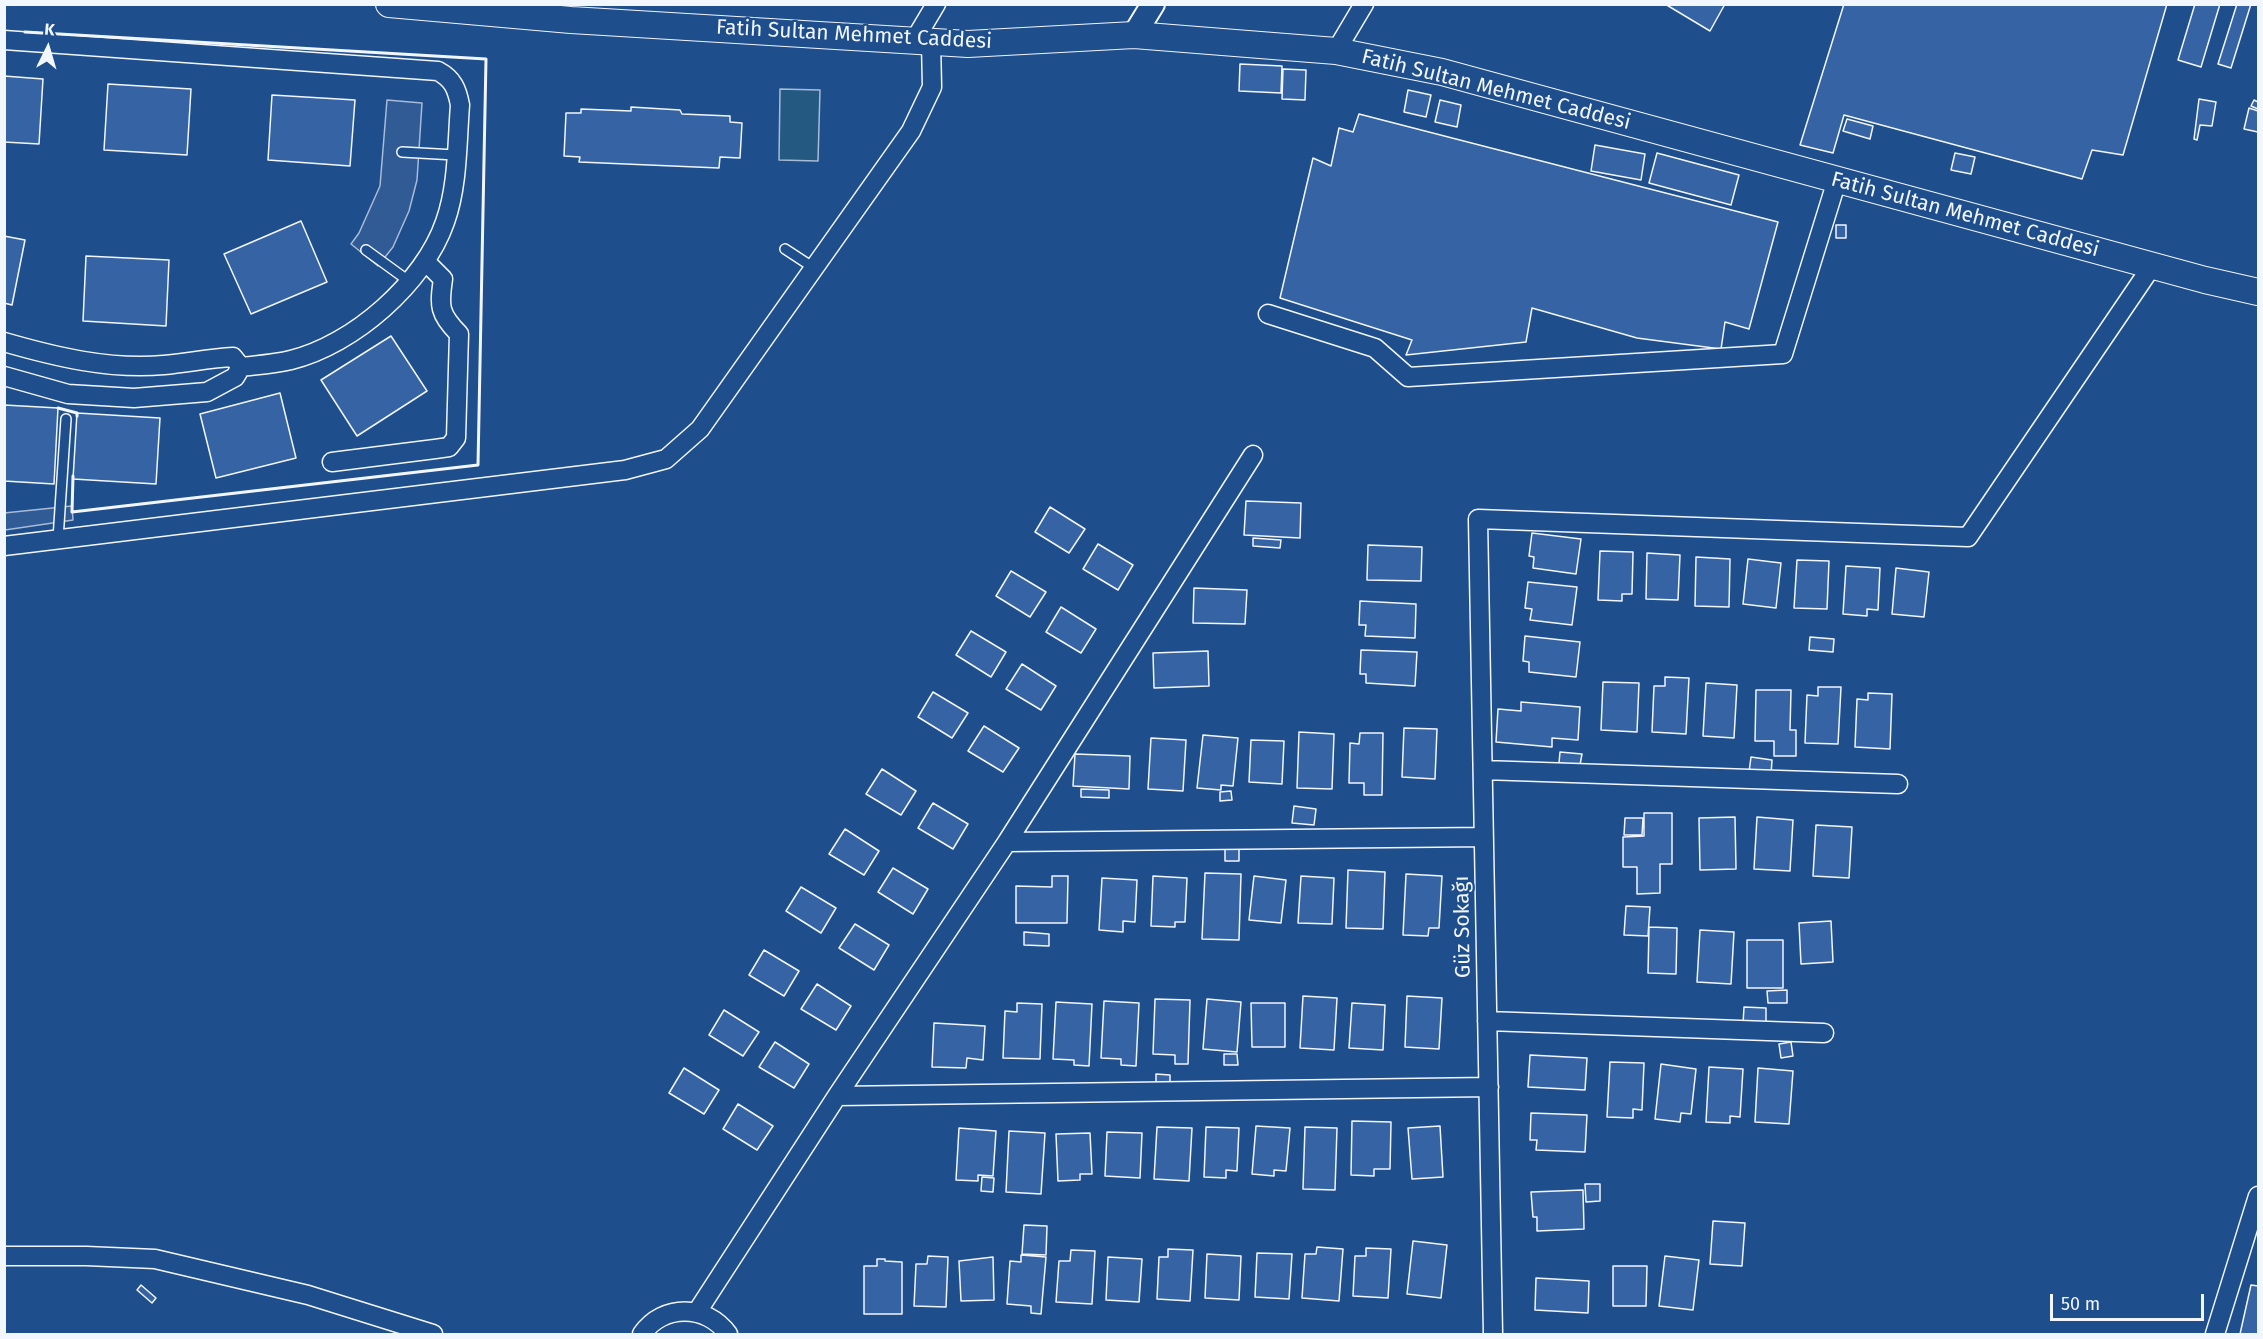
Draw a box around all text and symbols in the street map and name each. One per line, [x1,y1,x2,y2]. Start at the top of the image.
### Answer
street label: Fatih Sultan Mehmet Caddesi [715,15,993,55]
north arrow [18,18,78,78]
text: K [44,20,55,39]
street label: Fatih Sultan Mehmet Caddesi [1359,44,1633,136]
street label: Fatih Sultan Mehmet Caddesi [1828,167,2102,263]
street label: Güz Sokağı [1450,876,1476,978]
scale bar [2053,1282,2208,1320]
text: 50 m [2061,1293,2100,1315]

